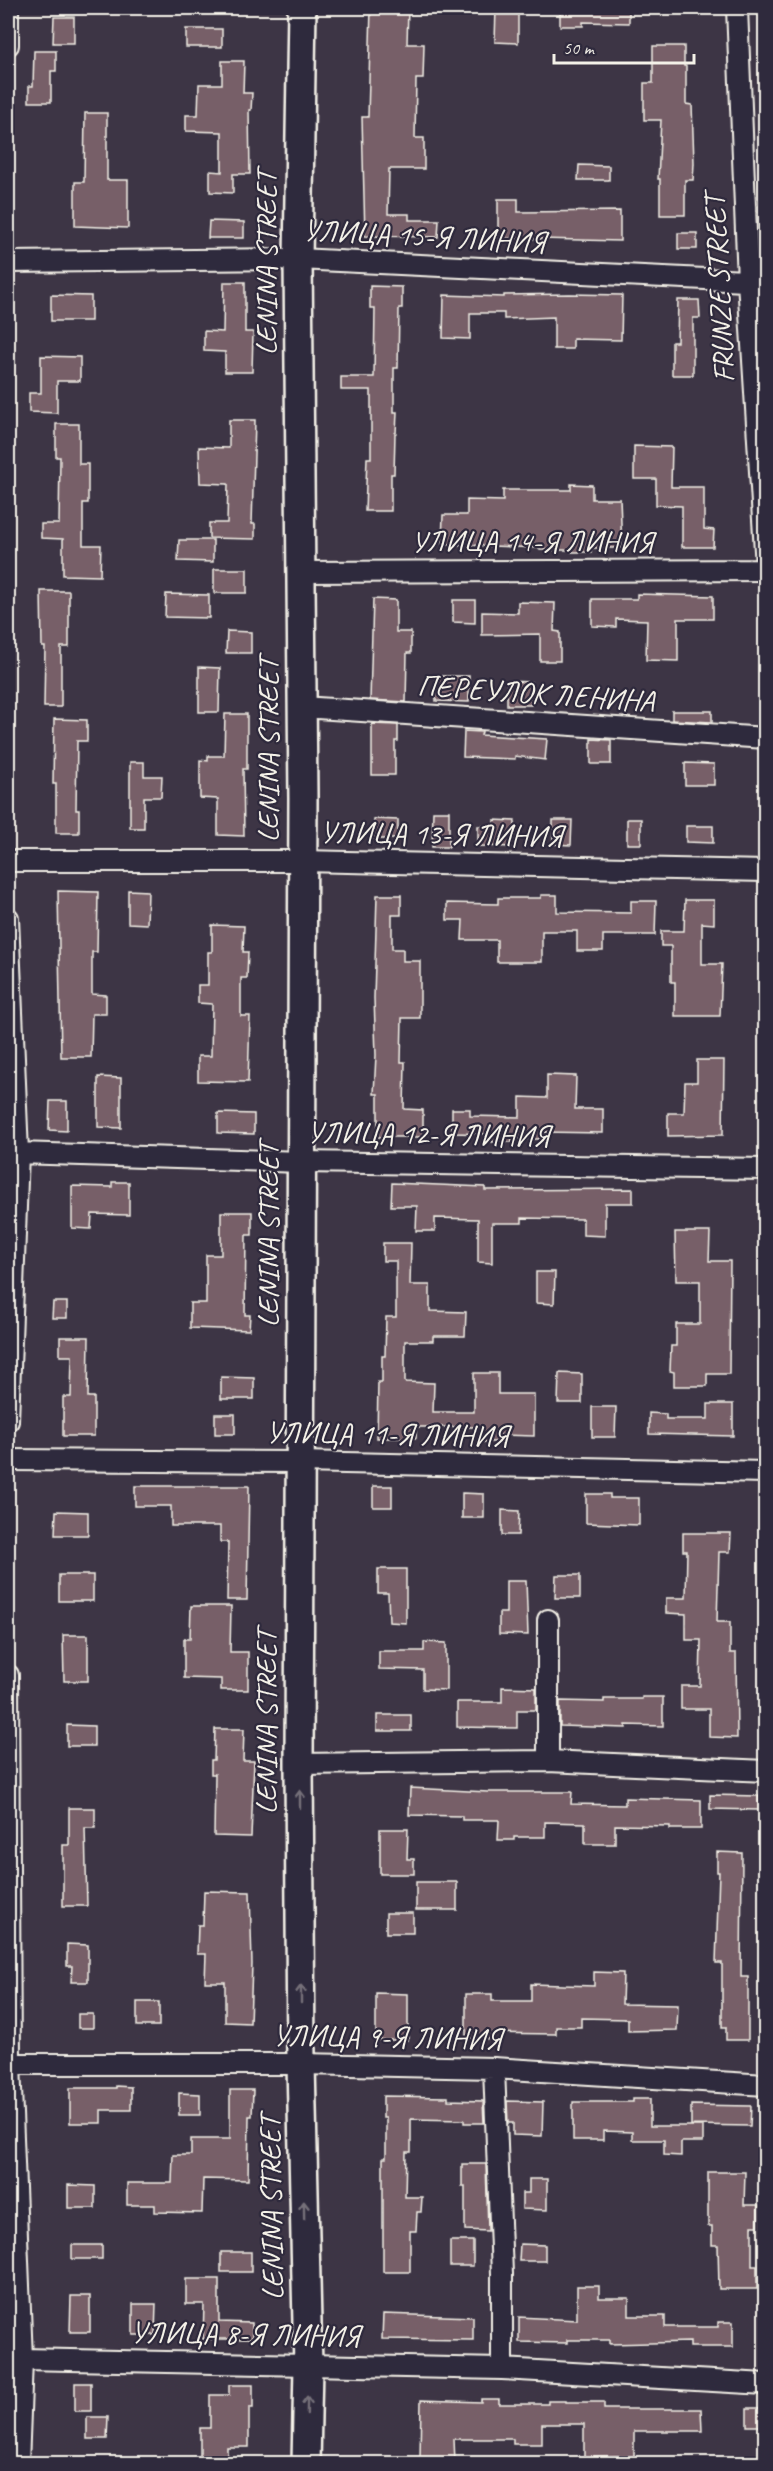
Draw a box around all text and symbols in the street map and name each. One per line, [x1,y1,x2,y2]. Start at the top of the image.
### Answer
scale bar [554,27,694,65]
text: 50 m [563,37,596,59]
street label: LENINA STREET [247,165,285,355]
street label: FRUNZE STREET [695,187,743,384]
street label: УЛИЦА 15-Я ЛИНИЯ [302,211,550,262]
street label: УЛИЦА 14-Я ЛИНИЯ [411,522,658,560]
street label: LENINA STREET [249,652,287,842]
street label: ПЕРЕУЛОК ЛЕНИНА [416,666,658,720]
street label: УЛИЦА 13-Я ЛИНИЯ [320,813,567,855]
street label: УЛИЦА 12-Я ЛИНИЯ [307,1113,554,1155]
street label: LENINA STREET [249,1137,287,1327]
street label: УЛИЦА 11-Я ЛИНИЯ [266,1413,513,1455]
street label: LENINA STREET [247,1624,285,1814]
one-way arrow [294,1790,306,1810]
one-way arrow [295,1985,307,2005]
street label: УЛИЦА 9-Я ЛИНИЯ [272,2016,506,2058]
street label: LENINA STREET [250,2109,292,2301]
one-way arrow [298,2201,310,2221]
street label: УЛИЦА 8-Я ЛИНИЯ [130,2313,364,2355]
one-way arrow [301,2396,313,2416]

